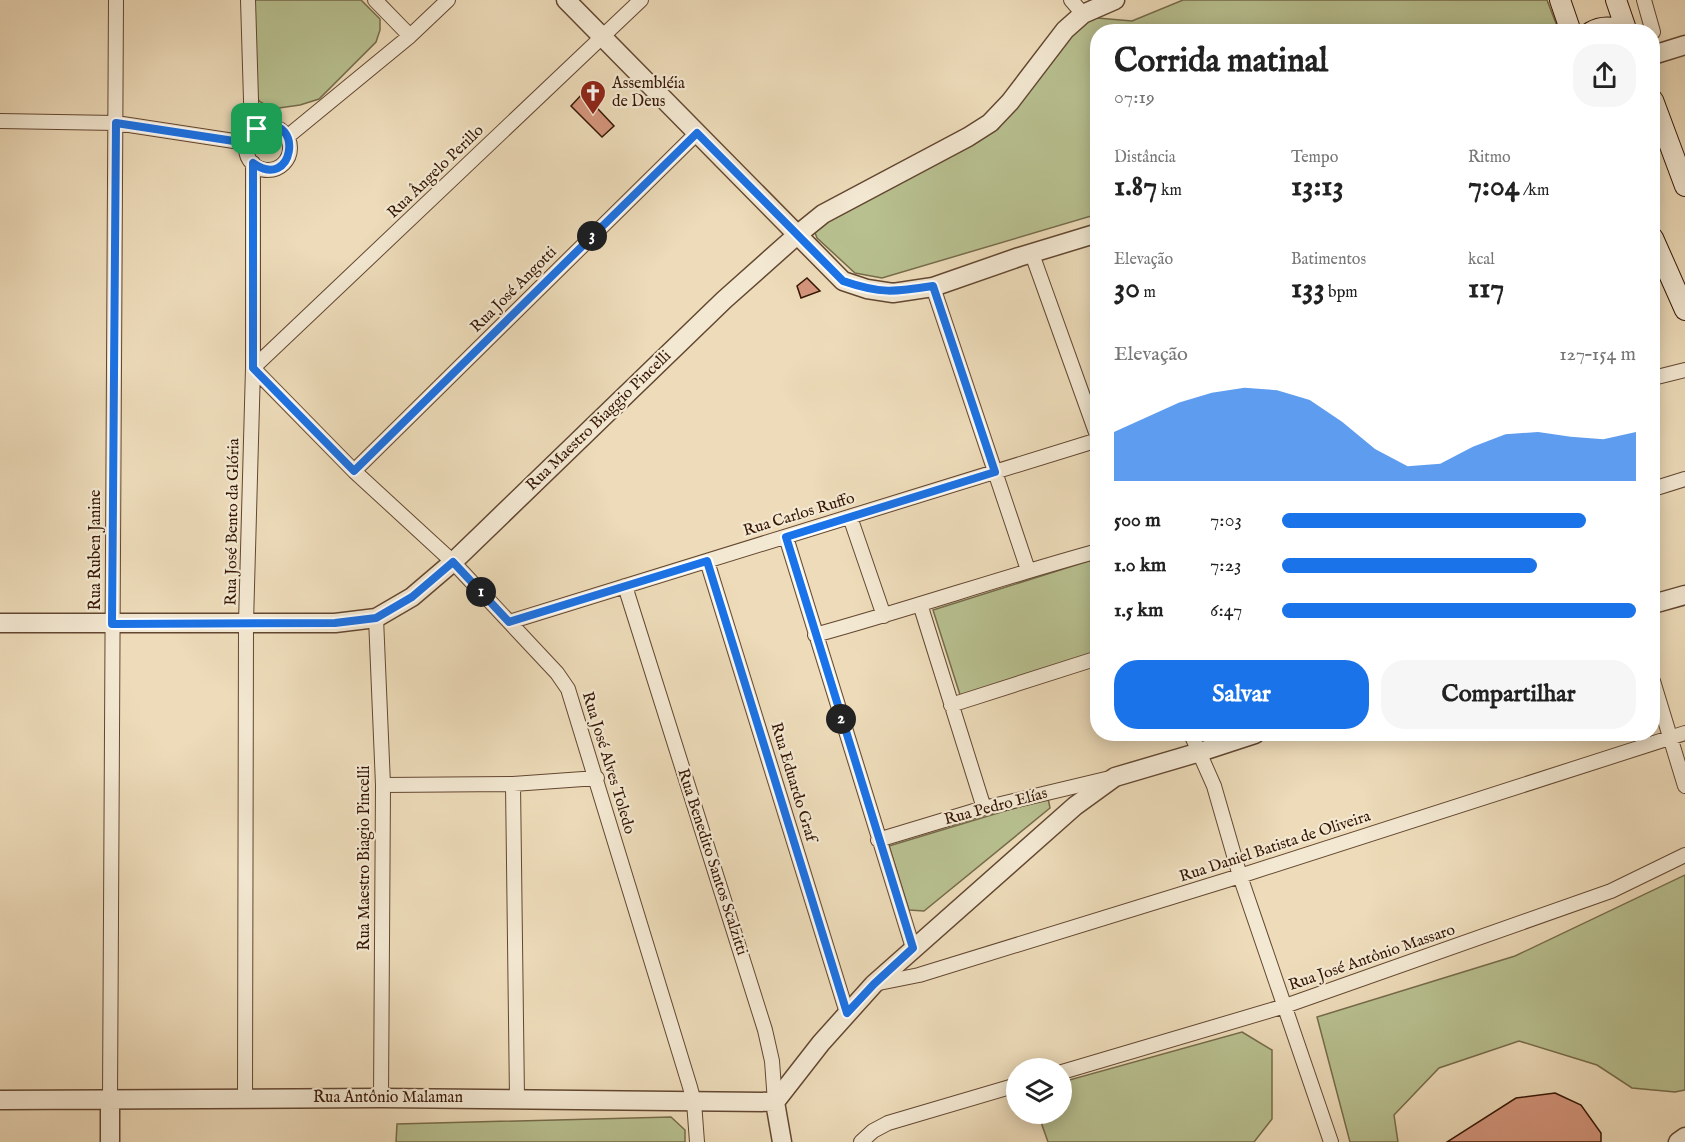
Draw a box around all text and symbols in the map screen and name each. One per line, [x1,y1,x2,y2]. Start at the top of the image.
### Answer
text: Corrida matinal [1114,41,1328,83]
button: share [1573,44,1636,107]
place label: Assembléia de Deus [611,74,685,112]
church icon: Assembléia de Deus [578,78,608,116]
text: 07:19 [1114,85,1155,110]
pin [231,103,282,154]
icon: arrive [240,112,273,145]
street label: Rua Ângelo Perillo [382,119,489,223]
text: Distância [1114,148,1176,168]
text: Tempo [1291,148,1338,168]
text: Ritmo [1468,148,1511,168]
text: 1.87 [1114,168,1157,206]
text: 13:13 [1291,168,1344,206]
text: 7:04 [1468,168,1519,206]
text: km [1157,181,1182,201]
text: /km [1519,181,1549,201]
pin: 3 [577,221,607,251]
text: 3 [589,226,595,246]
street label: Rua José Angotti [467,243,561,337]
text: Elevação [1114,250,1173,270]
text: Batimentos [1291,250,1366,270]
text: kcal [1468,250,1495,270]
text: 30 [1114,270,1140,308]
text: 133 [1291,270,1325,308]
text: 117 [1468,270,1504,308]
text: m [1140,283,1156,303]
text: bpm [1325,283,1358,303]
text: Elevação [1114,342,1188,367]
text: 127–154 m [1559,342,1636,367]
street label: Rua Maestro Biaggio Pincelli [522,346,676,496]
street label: Rua José Bento da Glória [222,438,244,606]
street label: Rua Carlos Ruffo [741,488,858,541]
street label: Rua Ruben Janine [86,490,106,610]
text: 500 m [1114,508,1161,533]
text: 7:03 [1210,508,1242,533]
text: 1.0 km [1114,553,1166,578]
text: 7:23 [1210,553,1241,578]
pin: 1 [466,577,496,607]
text: 1 [478,582,484,602]
text: 1.5 km [1114,598,1164,623]
text: 6:47 [1210,598,1242,623]
button: Salvar [1114,660,1369,729]
button: Compartilhar [1381,660,1636,729]
street label: Rua José Alves Toledo [577,689,639,837]
pin: 2 [826,704,856,734]
text: 2 [837,709,845,729]
street label: Rua Eduardo Graf [765,720,822,847]
street label: Rua Maestro Biagio Pincelli [355,765,375,951]
street label: Rua Benedito Santos Scalzitti [672,766,752,958]
street label: Rua Pedro Elías [942,784,1050,830]
street label: Rua Daniel Batista de Oliveira [1177,807,1373,887]
street label: Rua José Antônio Massaro [1286,920,1458,996]
map controls [1006,1058,1072,1124]
button: layers [1006,1058,1072,1124]
street label: Rua Antônio Malaman [313,1088,463,1108]

